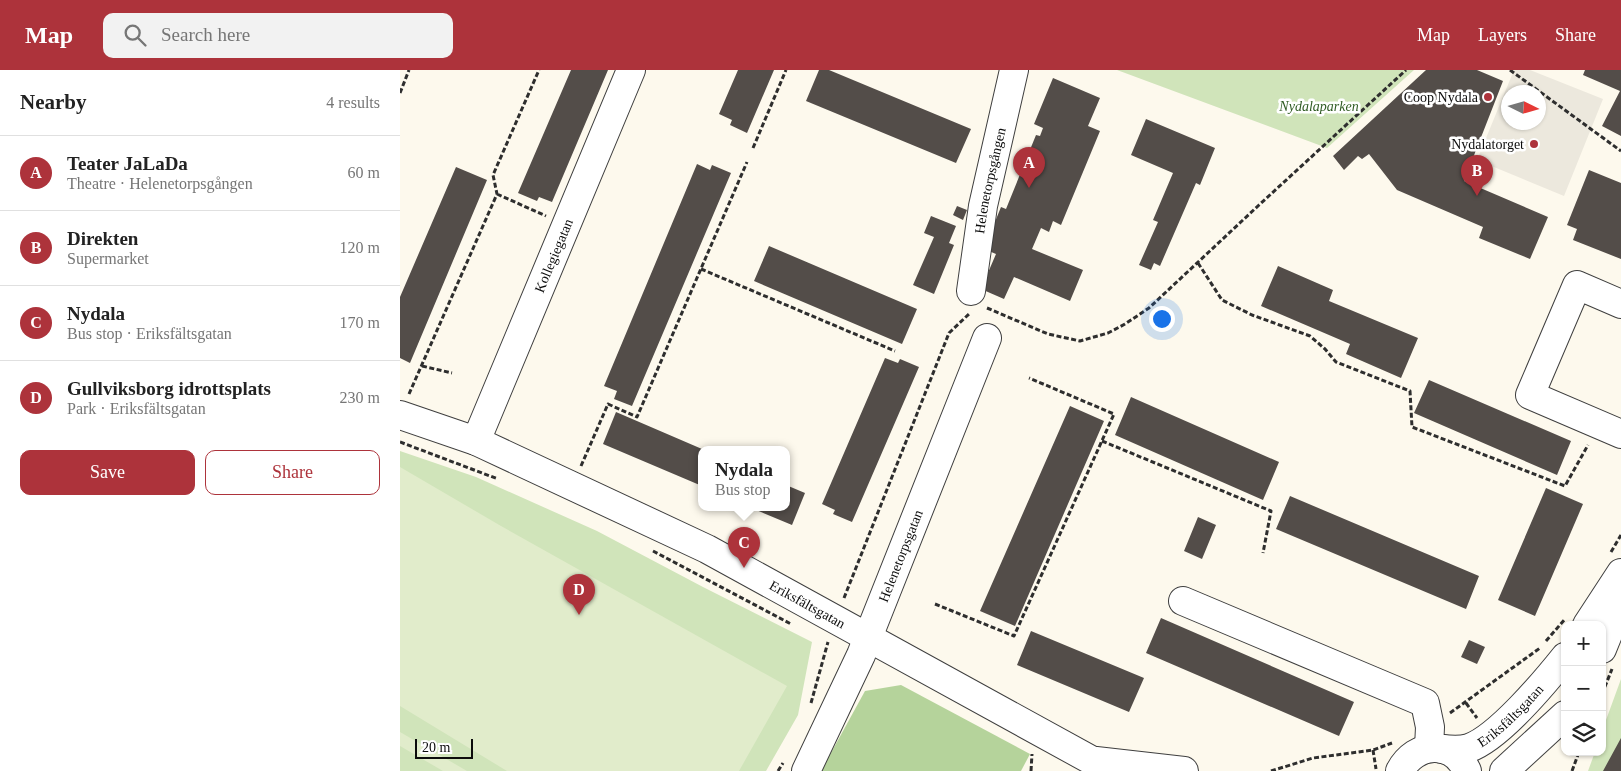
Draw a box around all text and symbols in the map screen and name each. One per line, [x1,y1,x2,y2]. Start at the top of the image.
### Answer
search box [103,13,453,58]
icon: search [121,21,149,49]
text: Map [25,22,73,48]
text: Search here [161,24,250,45]
text: Map [1417,25,1450,45]
text: Layers [1478,25,1527,45]
text: Share [1555,25,1596,45]
north arrow [1501,85,1546,130]
text: Nearby [20,90,87,114]
place label: Coop Nydala [1404,90,1479,105]
marker: Coop Nydala [1482,91,1494,103]
text: 4 results [326,94,380,111]
park label: Nydalaparken [1278,99,1359,114]
street label: Helenetorpsgången [972,126,1009,235]
place label: Nydalatorget [1451,137,1524,152]
marker: Nydalatorget [1528,138,1540,150]
pin: A [1013,147,1045,188]
text: Teater JaLaDa [67,153,188,174]
pin: B [1461,155,1493,196]
text: A [30,164,42,181]
text: 60 m [348,164,380,181]
text: Theatre · Helenetorpsgången [67,175,253,192]
street label: Kollegiegatan [532,217,576,295]
text: Direkten [67,228,138,249]
text: B [31,239,41,256]
text: 120 m [340,239,380,256]
text: Supermarket [67,250,149,267]
text: Nydala [67,303,125,324]
your location [1149,306,1175,332]
text: C [30,314,42,331]
text: 170 m [340,314,380,331]
text: Bus stop · Eriksfältsgatan [67,325,232,342]
text: Gullviksborg idrottsplats [67,378,271,399]
text: D [30,389,42,406]
text: 230 m [340,389,380,406]
text: Park · Eriksfältsgatan [67,400,206,417]
popup [698,446,790,511]
button: Save [20,450,195,495]
button: Share [205,450,380,495]
text: Nydala [715,459,773,480]
text: Bus stop [715,481,771,498]
street label: Helenetorpsgatan [876,508,926,604]
pin: C [728,527,760,568]
pin: D [563,574,595,615]
street label: Eriksfältsgatan [767,578,848,631]
map controls [1561,621,1606,756]
button: + [1561,621,1606,666]
button: − [1561,666,1606,711]
street label: Eriksfältsgatan [1475,682,1546,750]
button: layers [1561,711,1606,756]
scale bar [415,736,472,759]
text: 20 m [422,740,450,755]

